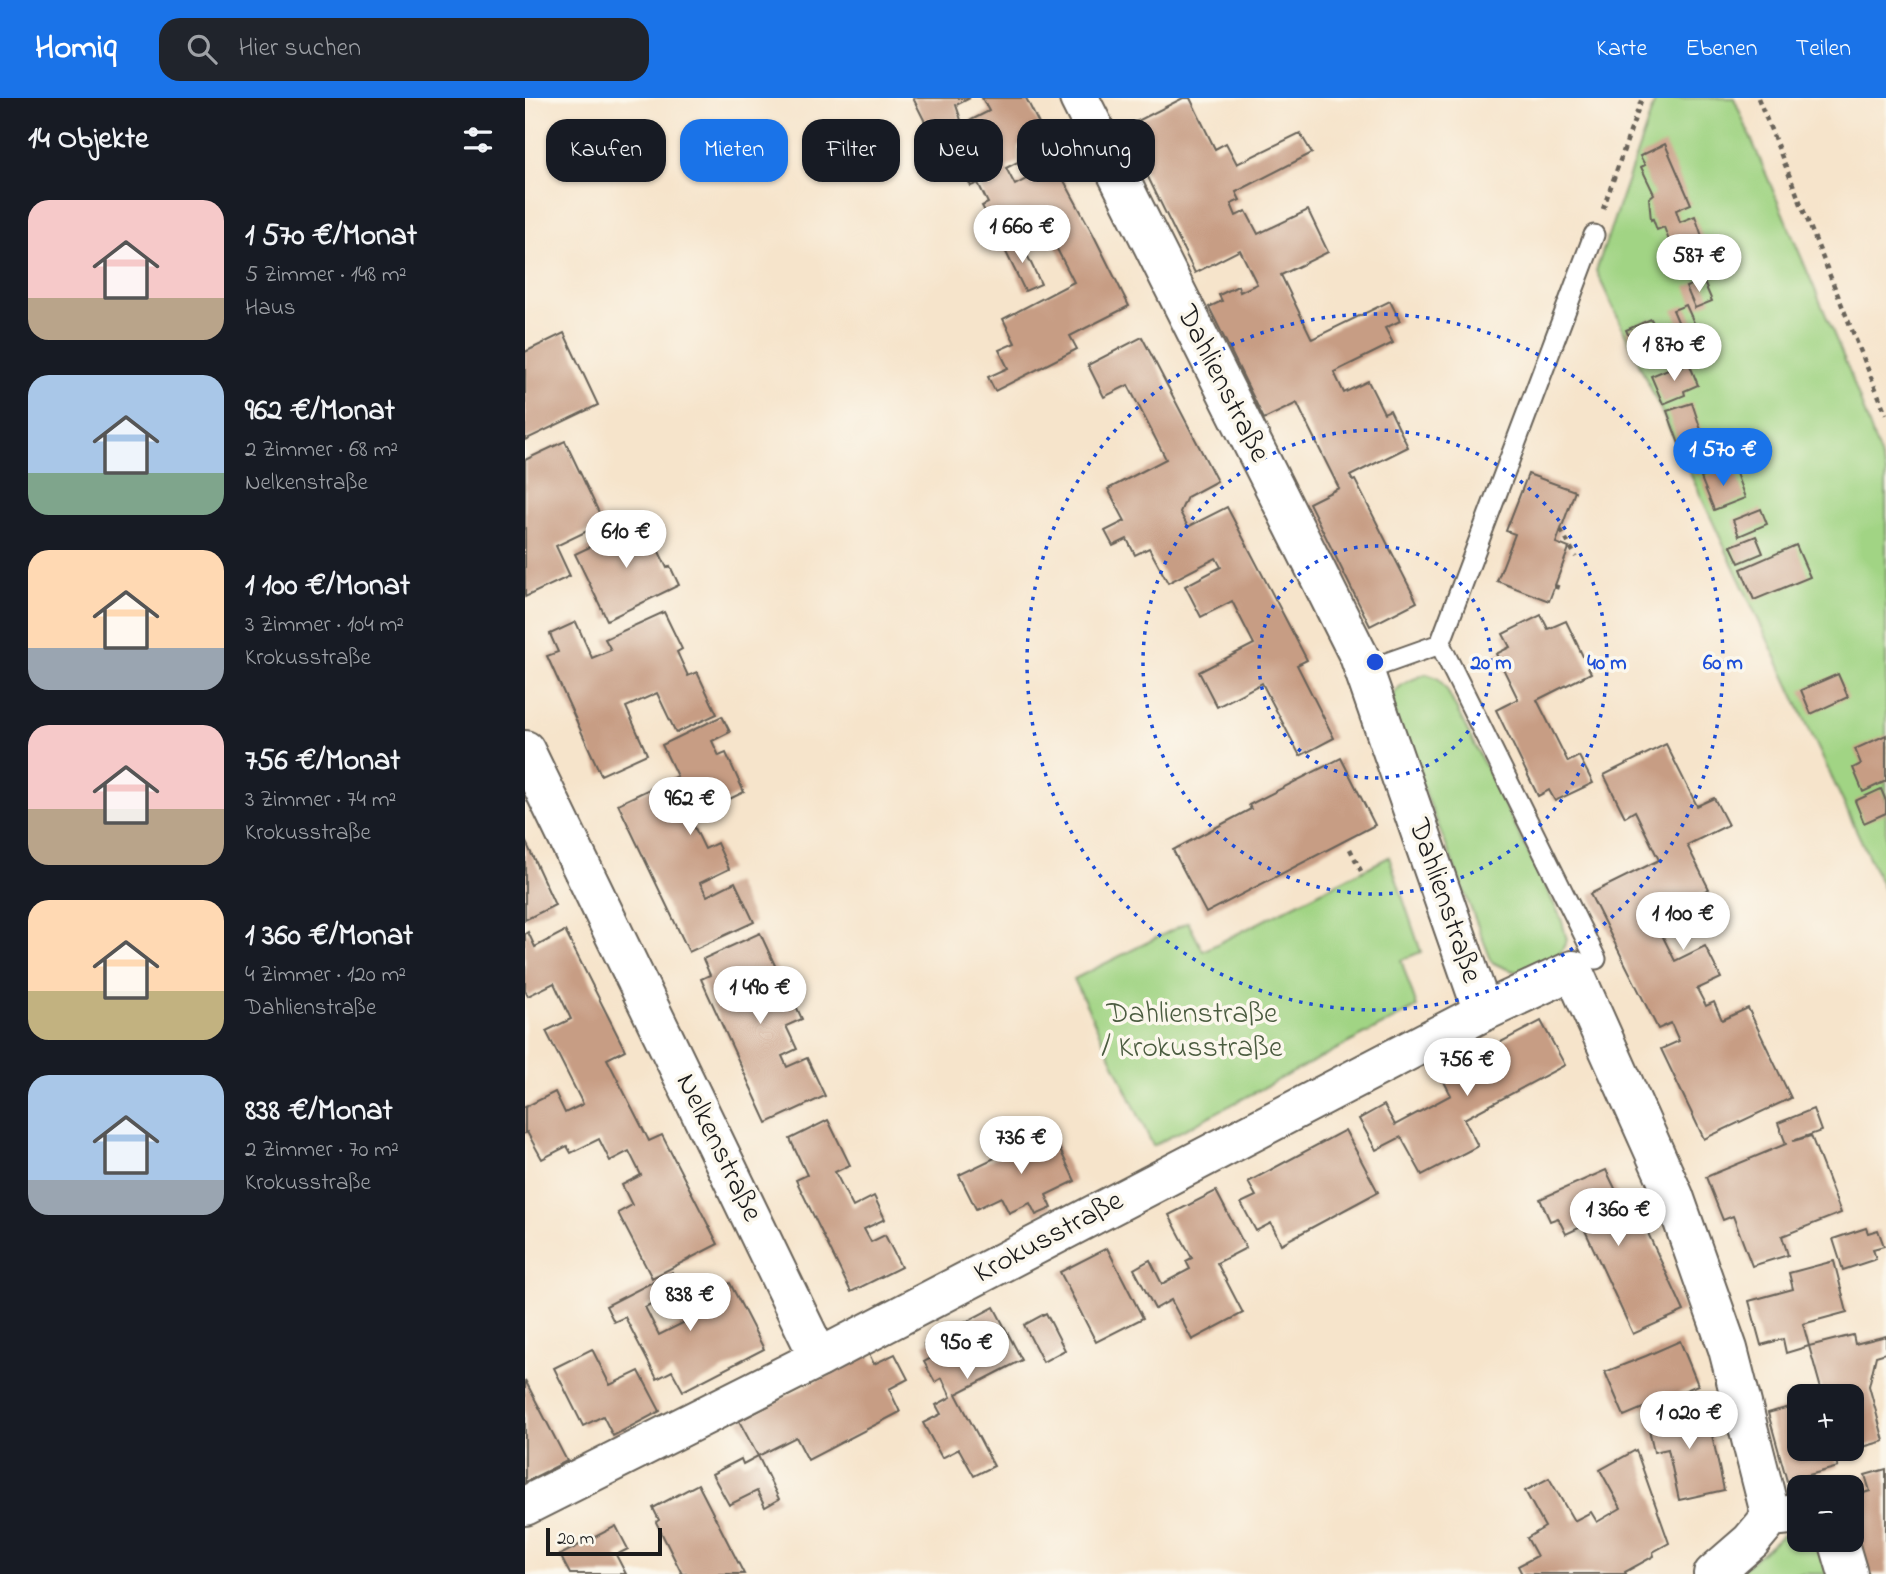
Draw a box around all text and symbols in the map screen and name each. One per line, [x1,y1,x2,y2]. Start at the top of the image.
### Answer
search box [159,18,649,81]
text: Homiq [35,25,117,73]
icon: search [183,30,221,68]
text: Hier suchen [239,30,361,68]
text: Karte [1596,32,1647,67]
text: Ebenen [1685,32,1758,67]
text: Teilen [1796,32,1851,67]
text: 14 Objekte [28,118,148,162]
chip: Kaufen [546,119,666,182]
chip: Mieten [680,119,788,182]
chip: Filter [802,119,900,182]
chip: Neu [914,119,1003,182]
chip: Wohnung [1017,119,1155,182]
icon: filters [459,121,497,159]
pin: 1 660 € [957,206,1087,265]
text: 1 660 € [989,211,1055,244]
text: 1 570 €/Monat [245,215,417,259]
icon: home [84,228,168,312]
pin: 587 € [1650,234,1748,294]
text: 587 € [1672,240,1726,273]
text: 5 Zimmer · 148 m² [245,259,406,292]
text: Haus [245,292,296,325]
street label: Dahlienstraße [1163,297,1281,471]
pin: 1 870 € [1609,324,1739,383]
text: 1 870 € [1643,329,1705,362]
text: 962 €/Monat [245,390,395,434]
icon: home [84,403,168,487]
pin: 1 570 € [1658,428,1788,488]
text: 2 Zimmer · 68 m² [245,434,398,467]
text: 1 570 € [1689,434,1757,467]
text: Nelkenstraße [245,467,368,500]
pin: 610 € [577,510,675,570]
text: 610 € [601,516,651,549]
text: 1 100 €/Monat [245,565,410,609]
icon: home [84,578,168,662]
text: 3 Zimmer · 104 m² [245,609,404,642]
text: Krokusstraße [245,642,371,675]
text: 20 m [1469,649,1512,679]
text: 40 m [1587,649,1627,679]
text: 60 m [1703,649,1743,679]
centre of rings [1363,650,1387,674]
text: 756 €/Monat [245,740,400,784]
icon: home [84,753,168,837]
pin: 962 € [641,778,739,837]
text: 962 € [665,783,715,816]
text: 3 Zimmer · 74 m² [245,784,396,817]
street label: Dahlienstraße [1395,812,1493,990]
text: Krokusstraße [245,817,371,850]
pin: 1 100 € [1618,892,1748,952]
text: 1 100 € [1652,898,1714,931]
text: 1 360 €/Monat [245,915,413,959]
icon: home [84,928,168,1012]
text: 4 Zimmer · 120 m² [245,959,406,992]
pin: 1 490 € [695,967,825,1026]
text: 1 490 € [729,972,791,1005]
text: Dahlienstraße [245,992,376,1025]
park label: Dahlienstraße / Krokusstraße [1102,993,1283,1071]
pin: 756 € [1418,1038,1516,1098]
text: 756 € [1440,1044,1494,1077]
street label: Nelkenstraße [663,1066,773,1230]
text: 838 €/Monat [245,1090,392,1134]
icon: home [84,1103,168,1187]
pin: 736 € [972,1116,1070,1176]
text: 736 € [996,1122,1046,1155]
text: 2 Zimmer · 70 m² [245,1134,399,1167]
text: Krokusstraße [245,1167,371,1200]
street label: Krokusstraße [966,1180,1132,1296]
pin: 1 360 € [1553,1188,1683,1248]
text: 1 360 € [1586,1194,1650,1227]
pin: 838 € [641,1274,739,1333]
text: 838 € [666,1279,714,1312]
pin: 950 € [918,1322,1016,1381]
text: 950 € [941,1327,993,1360]
map controls [1787,1384,1864,1552]
button: + [1787,1384,1864,1461]
pin: 1 020 € [1624,1392,1754,1451]
text: 1 020 € [1656,1397,1722,1430]
button: − [1787,1475,1864,1552]
scale bar [546,1525,661,1557]
text: 20 m [557,1526,594,1553]

